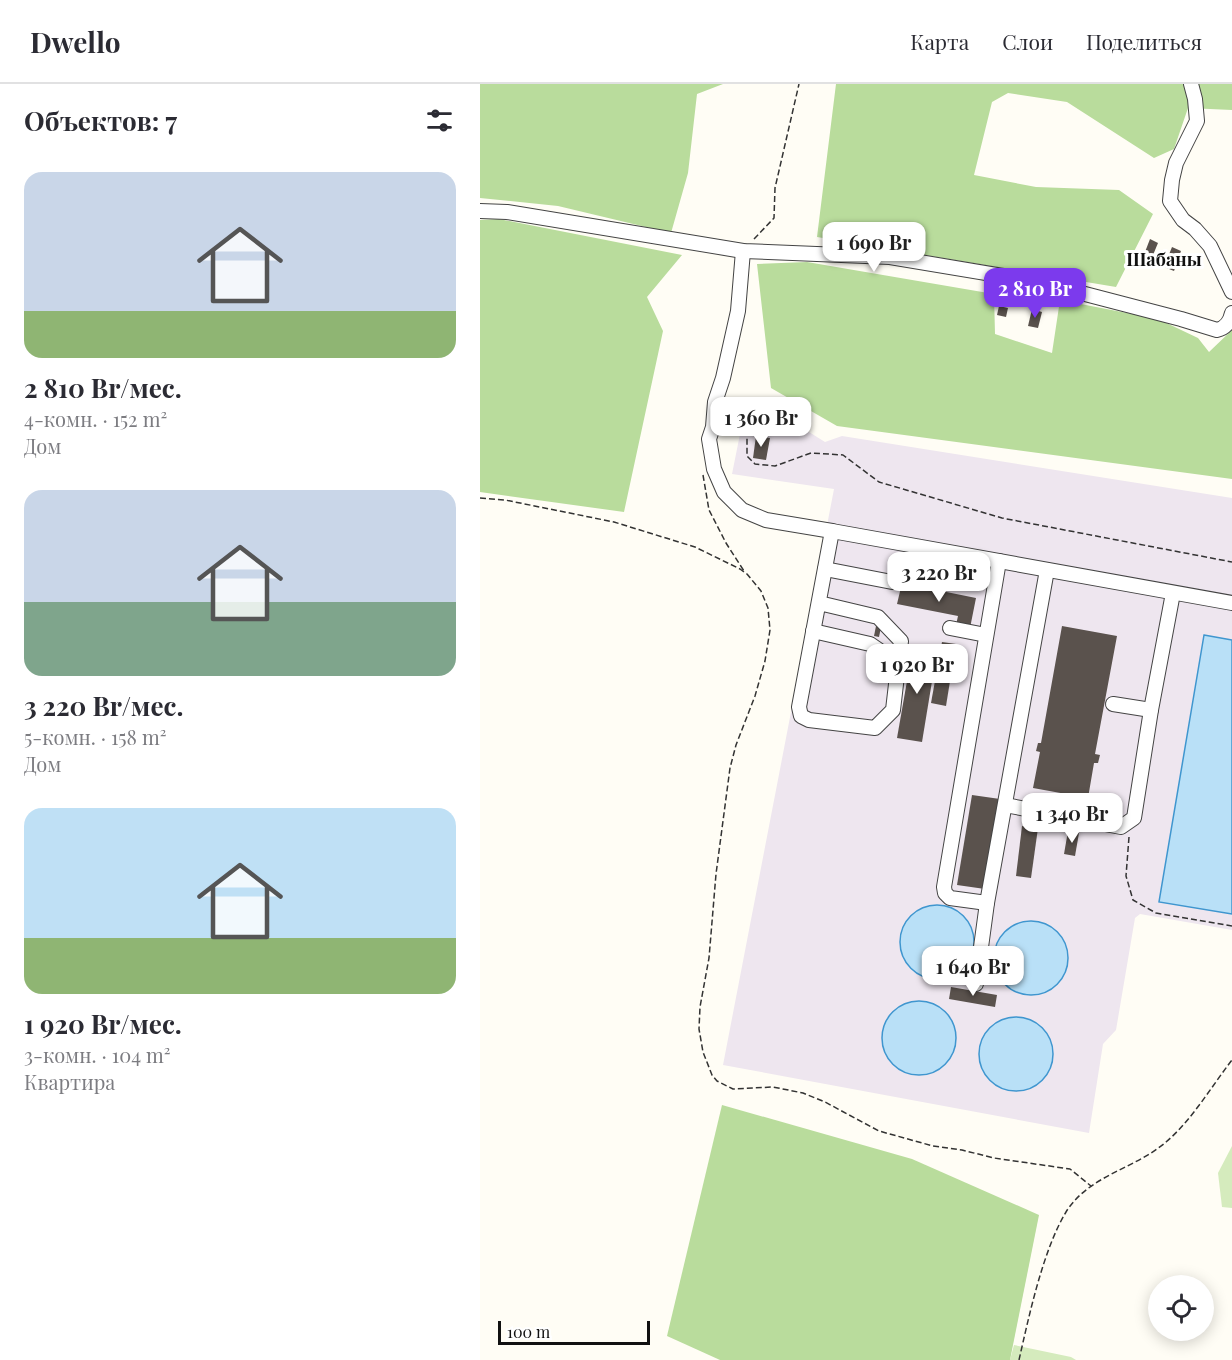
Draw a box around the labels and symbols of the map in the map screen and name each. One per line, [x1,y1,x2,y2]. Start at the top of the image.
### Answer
pin: 1 690 Br [812,222,936,273]
district label: Шабаны [1126,247,1202,271]
pin: 2 810 Br [973,268,1097,319]
pin: 1 360 Br [699,397,823,448]
pin: 3 220 Br [877,552,1001,603]
pin: 1 920 Br [855,644,979,695]
pin: 1 340 Br [1010,793,1134,844]
pin: 1 640 Br [911,946,1035,997]
scale bar [498,1318,650,1346]

